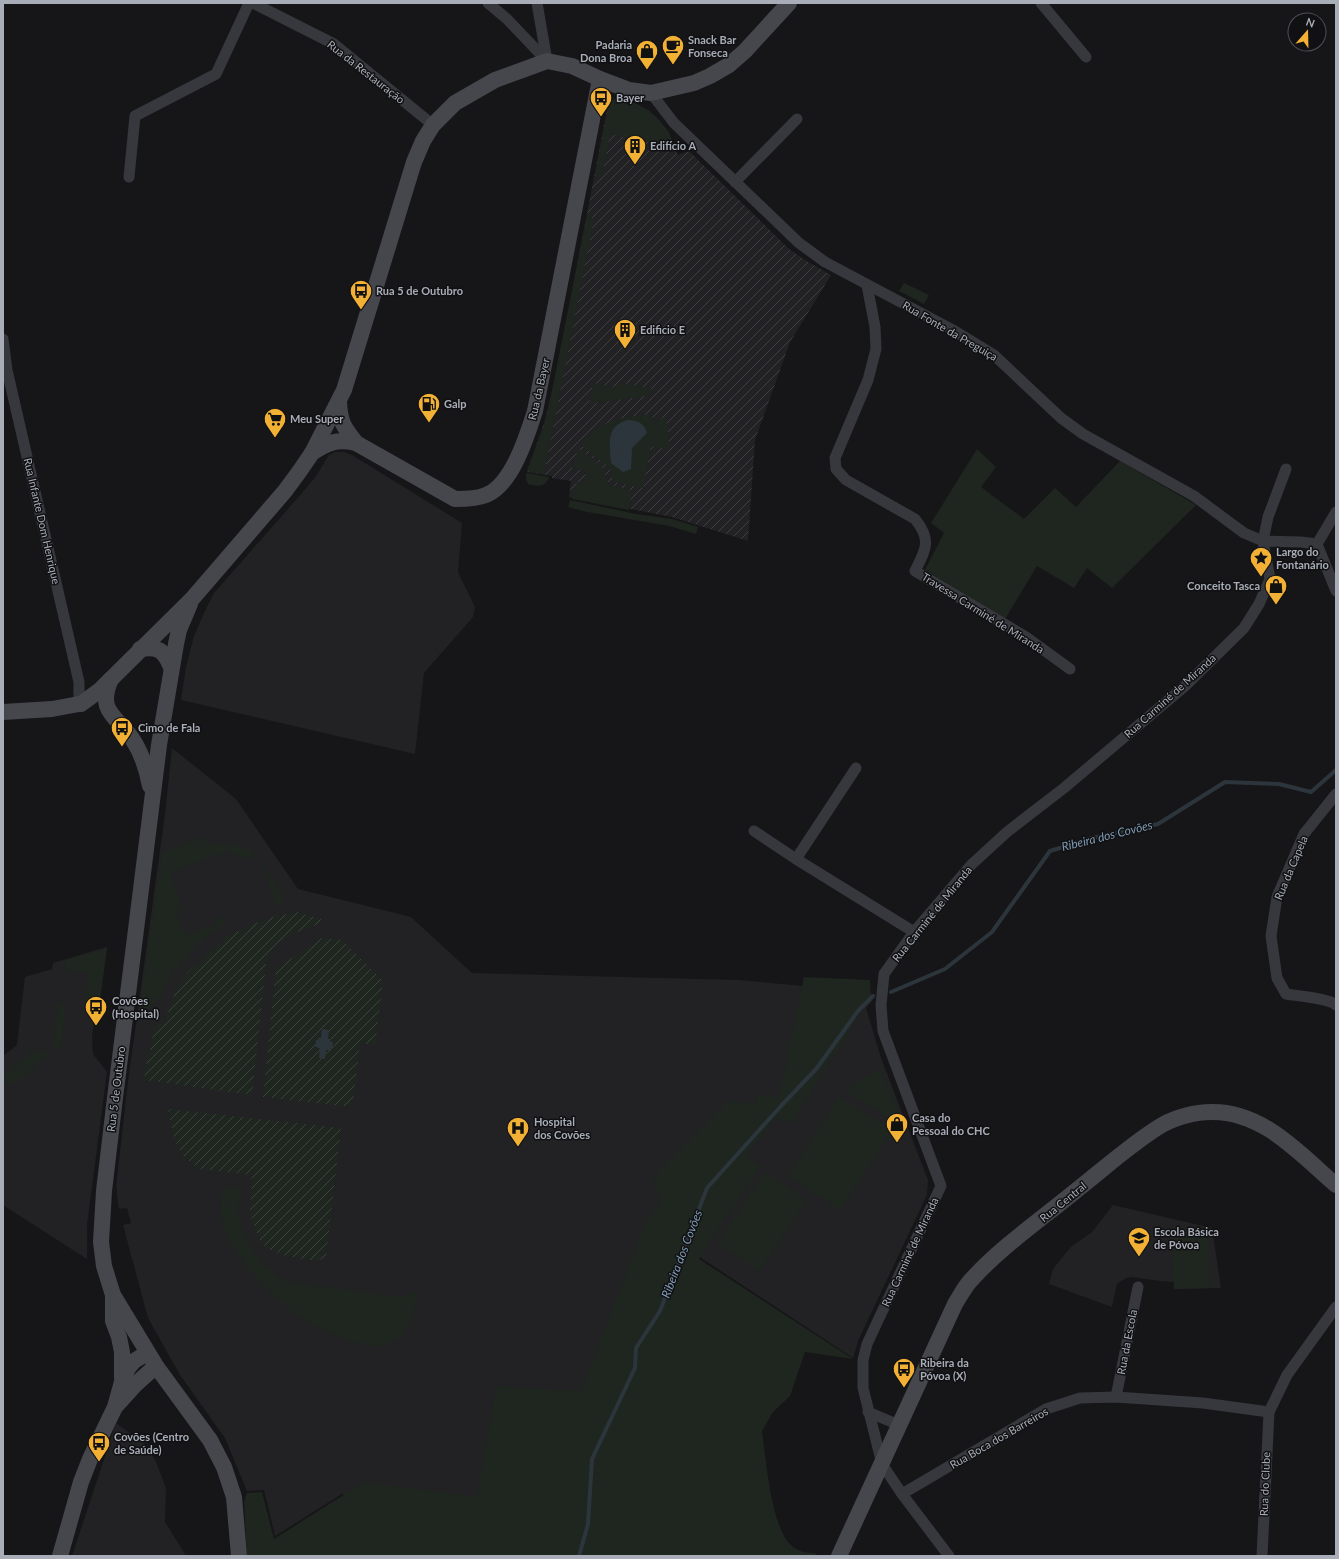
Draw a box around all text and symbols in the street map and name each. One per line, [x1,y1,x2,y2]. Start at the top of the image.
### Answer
north arrow [1287,12,1327,52]
text: N [1304,15,1317,30]
cafe icon: Snack Bar Fonseca [660,33,686,66]
place label: Snack Bar Fonseca [688,33,737,59]
street label: Rua da Restauração [325,37,408,106]
place label: Padaria Dona Broa [580,38,632,64]
shop icon: Padaria Dona Broa [634,38,660,71]
bus stop icon: Bayer [588,85,614,118]
place label: Bayer [616,91,645,104]
building icon: Edifício A [622,133,648,166]
place label: Edifício A [650,139,696,152]
bus stop icon: Rua 5 de Outubro [348,278,374,311]
place label: Rua 5 de Outubro [376,284,463,297]
street label: Rua Fonte da Preguiça [900,298,1000,363]
building icon: Edificio E [612,317,638,350]
place label: Edificio E [640,323,685,336]
street label: Rua da Bayer [525,357,552,421]
fuel station icon: Galp [416,391,442,424]
place label: Galp [444,397,467,410]
supermarket icon: Meu Super [262,406,288,439]
place label: Meu Super [290,412,344,425]
street label: Rua Infante Dom Henrique [22,456,63,586]
place icon: Largo do Fontanário [1248,545,1274,578]
place label: Largo do Fontanário [1276,545,1329,571]
street label: Travessa Carminé de Miranda [920,570,1047,656]
shop icon: Conceito Tasca [1263,573,1289,606]
place label: Conceito Tasca [1187,579,1260,592]
street label: Rua Carminé de Miranda [1121,651,1218,740]
bus stop icon: Cimo de Fala [109,715,135,748]
place label: Cimo de Fala [138,721,200,734]
water label: Ribeira dos Covões [1060,817,1154,854]
street label: Rua da Capela [1271,834,1310,902]
street label: Rua Carminé de Miranda [889,863,974,964]
bus stop icon: Covões (Hospital) [83,994,109,1027]
place label: Covões (Hospital) [112,994,159,1020]
street label: Rua 5 de Outubro [104,1045,127,1132]
shop icon: Casa do Pessoal do CHC [884,1111,910,1144]
place label: Casa do Pessoal do CHC [912,1111,990,1137]
hospital icon: Hospital dos Covões [505,1115,531,1148]
place label: Hospital dos Covões [534,1115,590,1141]
street label: Rua Central [1037,1179,1089,1224]
street label: Rua Carminé de Miranda [878,1195,941,1308]
water label: Ribeira dos Covões [658,1207,705,1300]
school or university icon: Escola Básica de Póvoa [1126,1225,1152,1258]
place label: Escola Básica de Póvoa [1154,1225,1219,1251]
street label: Rua da Escola [1114,1308,1139,1376]
bus stop icon: Ribeira da Póvoa (X) [891,1356,917,1389]
place label: Ribeira da Póvoa (X) [920,1356,969,1382]
street label: Rua Boca dos Barreiros [947,1404,1050,1471]
bus stop icon: Covões (Centro de Saúde) [86,1430,112,1463]
place label: Covões (Centro de Saúde) [114,1430,189,1456]
street label: Rua do Clube [1257,1451,1272,1516]

